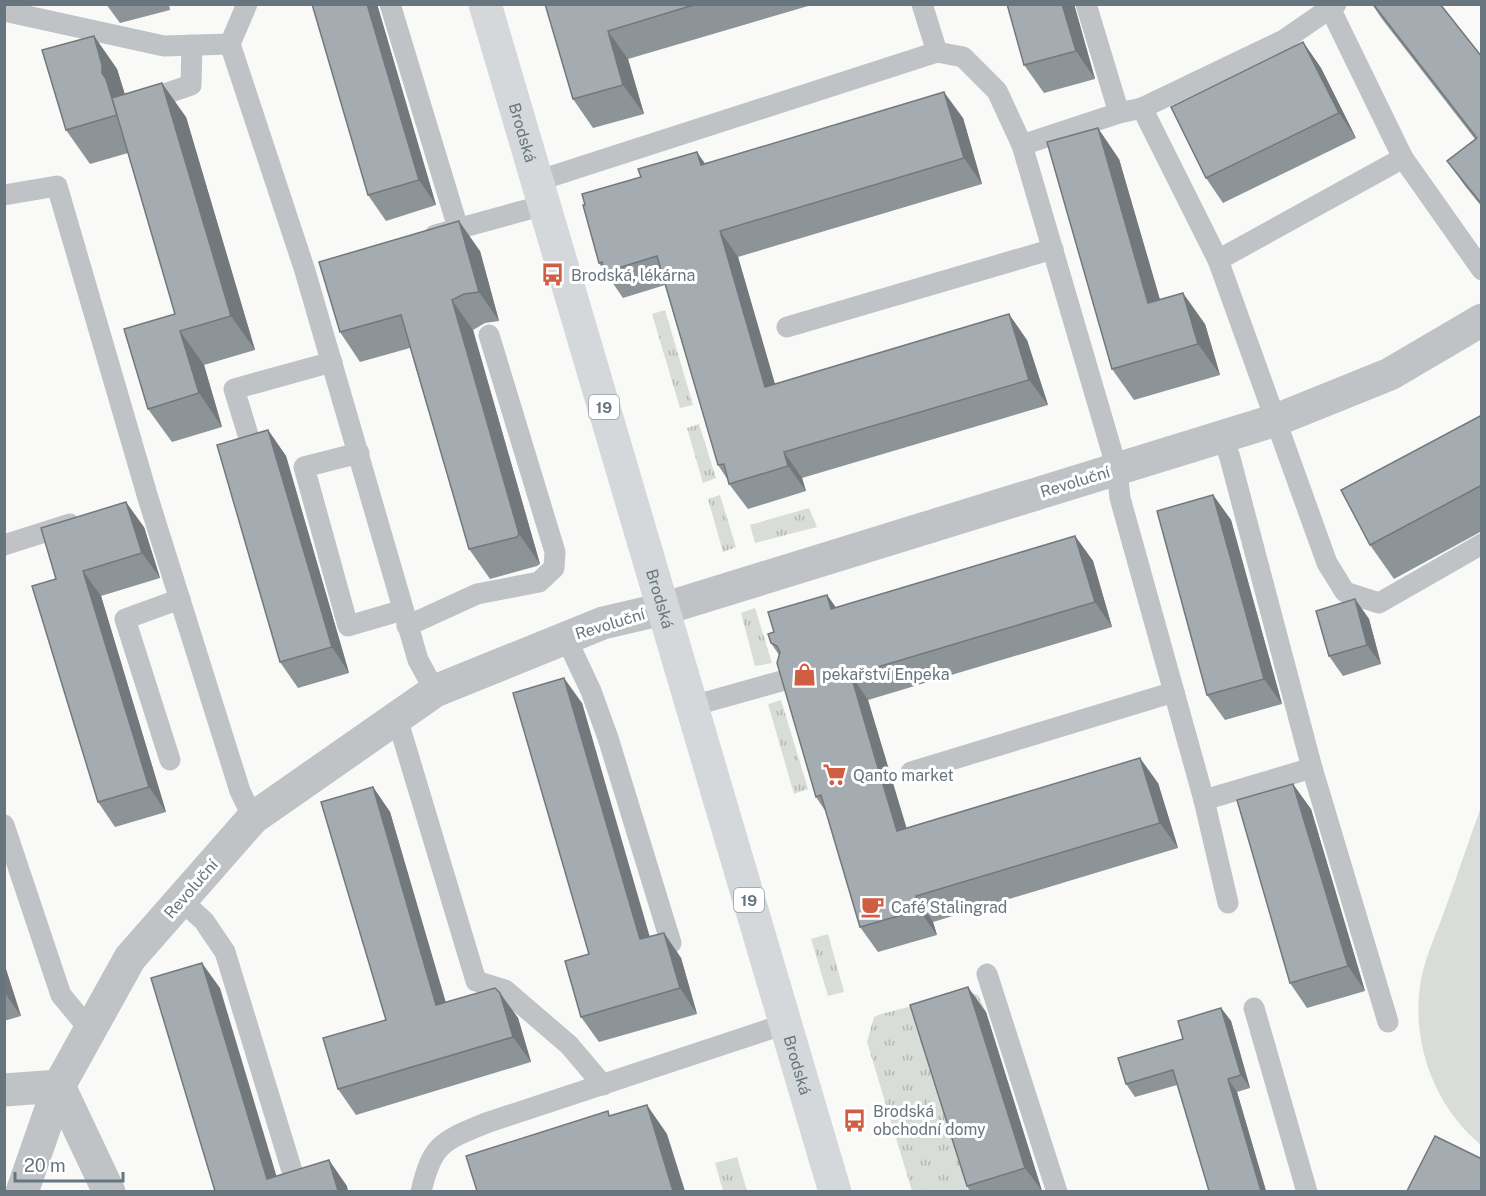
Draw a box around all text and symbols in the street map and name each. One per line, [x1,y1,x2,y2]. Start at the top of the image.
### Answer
street label: Brodská [505,100,541,165]
bus stop icon: Brodská, lékárna [540,262,566,288]
place label: Brodská, lékárna [571,266,695,285]
road number: 19 [589,395,619,419]
street label: Revoluční [1038,462,1113,502]
street label: Brodská [642,567,678,631]
street label: Revoluční [573,604,648,644]
shop icon: pekařství Enpeka [791,661,817,687]
place label: pekařství Enpeka [822,665,950,684]
supermarket icon: Qanto market [822,762,848,788]
place label: Qanto market [853,766,954,785]
street label: Revoluční [160,855,223,922]
road number: 19 [734,888,764,912]
cafe icon: Café Stalingrad [860,894,886,920]
place label: Café Stalingrad [891,898,1007,917]
street label: Brodská [780,1033,815,1097]
place label: Brodská obchodní domy [873,1102,986,1139]
bus stop icon: Brodská obchodní domy [842,1107,868,1133]
scale bar [15,1145,123,1183]
text: 20 m [24,1155,66,1176]

